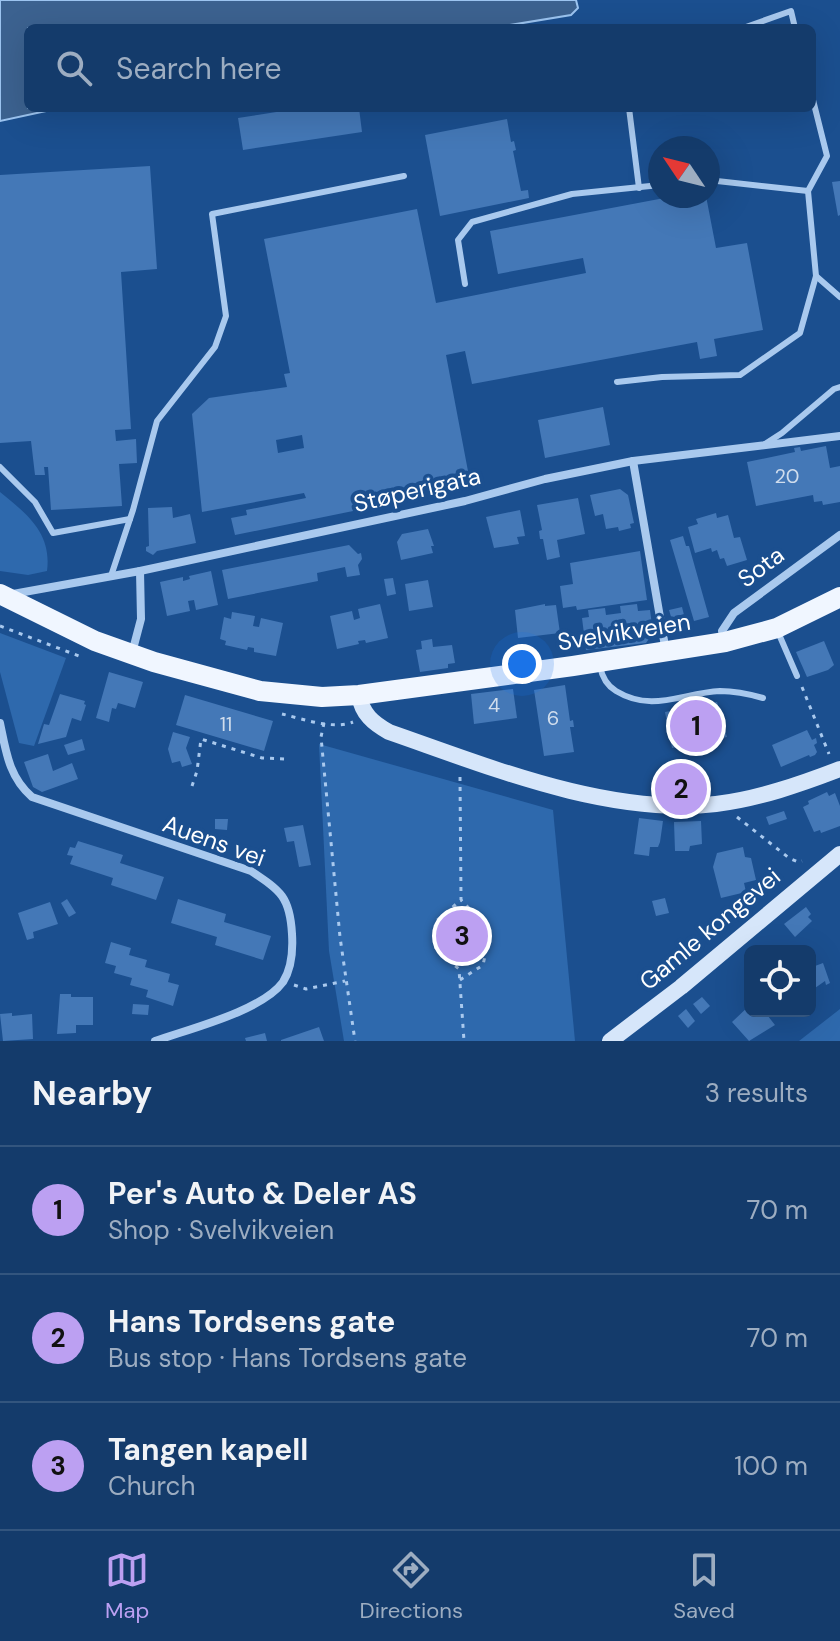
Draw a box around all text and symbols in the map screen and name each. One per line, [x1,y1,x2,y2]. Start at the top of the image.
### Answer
search box [24,24,816,112]
icon: search [52,46,96,90]
text: Search here [116,49,282,88]
north arrow [648,136,720,208]
street label: Støperigata [350,460,483,519]
house number: 20 [775,463,800,489]
street label: Sota [731,539,790,594]
street label: Svelvikveien [555,606,693,657]
your location [502,644,542,684]
house number: 4 [488,692,500,718]
pin: 1 [670,696,722,756]
house number: 6 [547,705,559,731]
house number: 11 [220,711,232,737]
pin: 2 [655,759,707,819]
street label: Auens vei [159,808,270,873]
street label: Gamle kongevei [633,861,787,997]
pin: 3 [436,906,488,966]
map controls [744,945,816,1017]
button: locate [744,945,816,1017]
text: Nearby [32,1071,152,1116]
text: 3 results [705,1076,808,1110]
text: Per's Auto & Deler AS [108,1174,417,1213]
text: 1 [53,1193,63,1227]
text: 70 m [747,1193,808,1227]
text: Shop · Svelvikveien [108,1213,334,1247]
text: Hans Tordsens gate [108,1302,395,1341]
text: 2 [50,1321,66,1355]
text: 70 m [747,1321,808,1355]
text: Bus stop · Hans Tordsens gate [108,1341,467,1375]
text: Tangen kapell [108,1430,308,1469]
text: 3 [50,1449,66,1483]
text: 100 m [734,1449,808,1483]
text: Church [108,1469,195,1503]
tab: Map [105,1548,149,1625]
tab: Directions [360,1548,463,1625]
tab: Saved [673,1548,735,1625]

